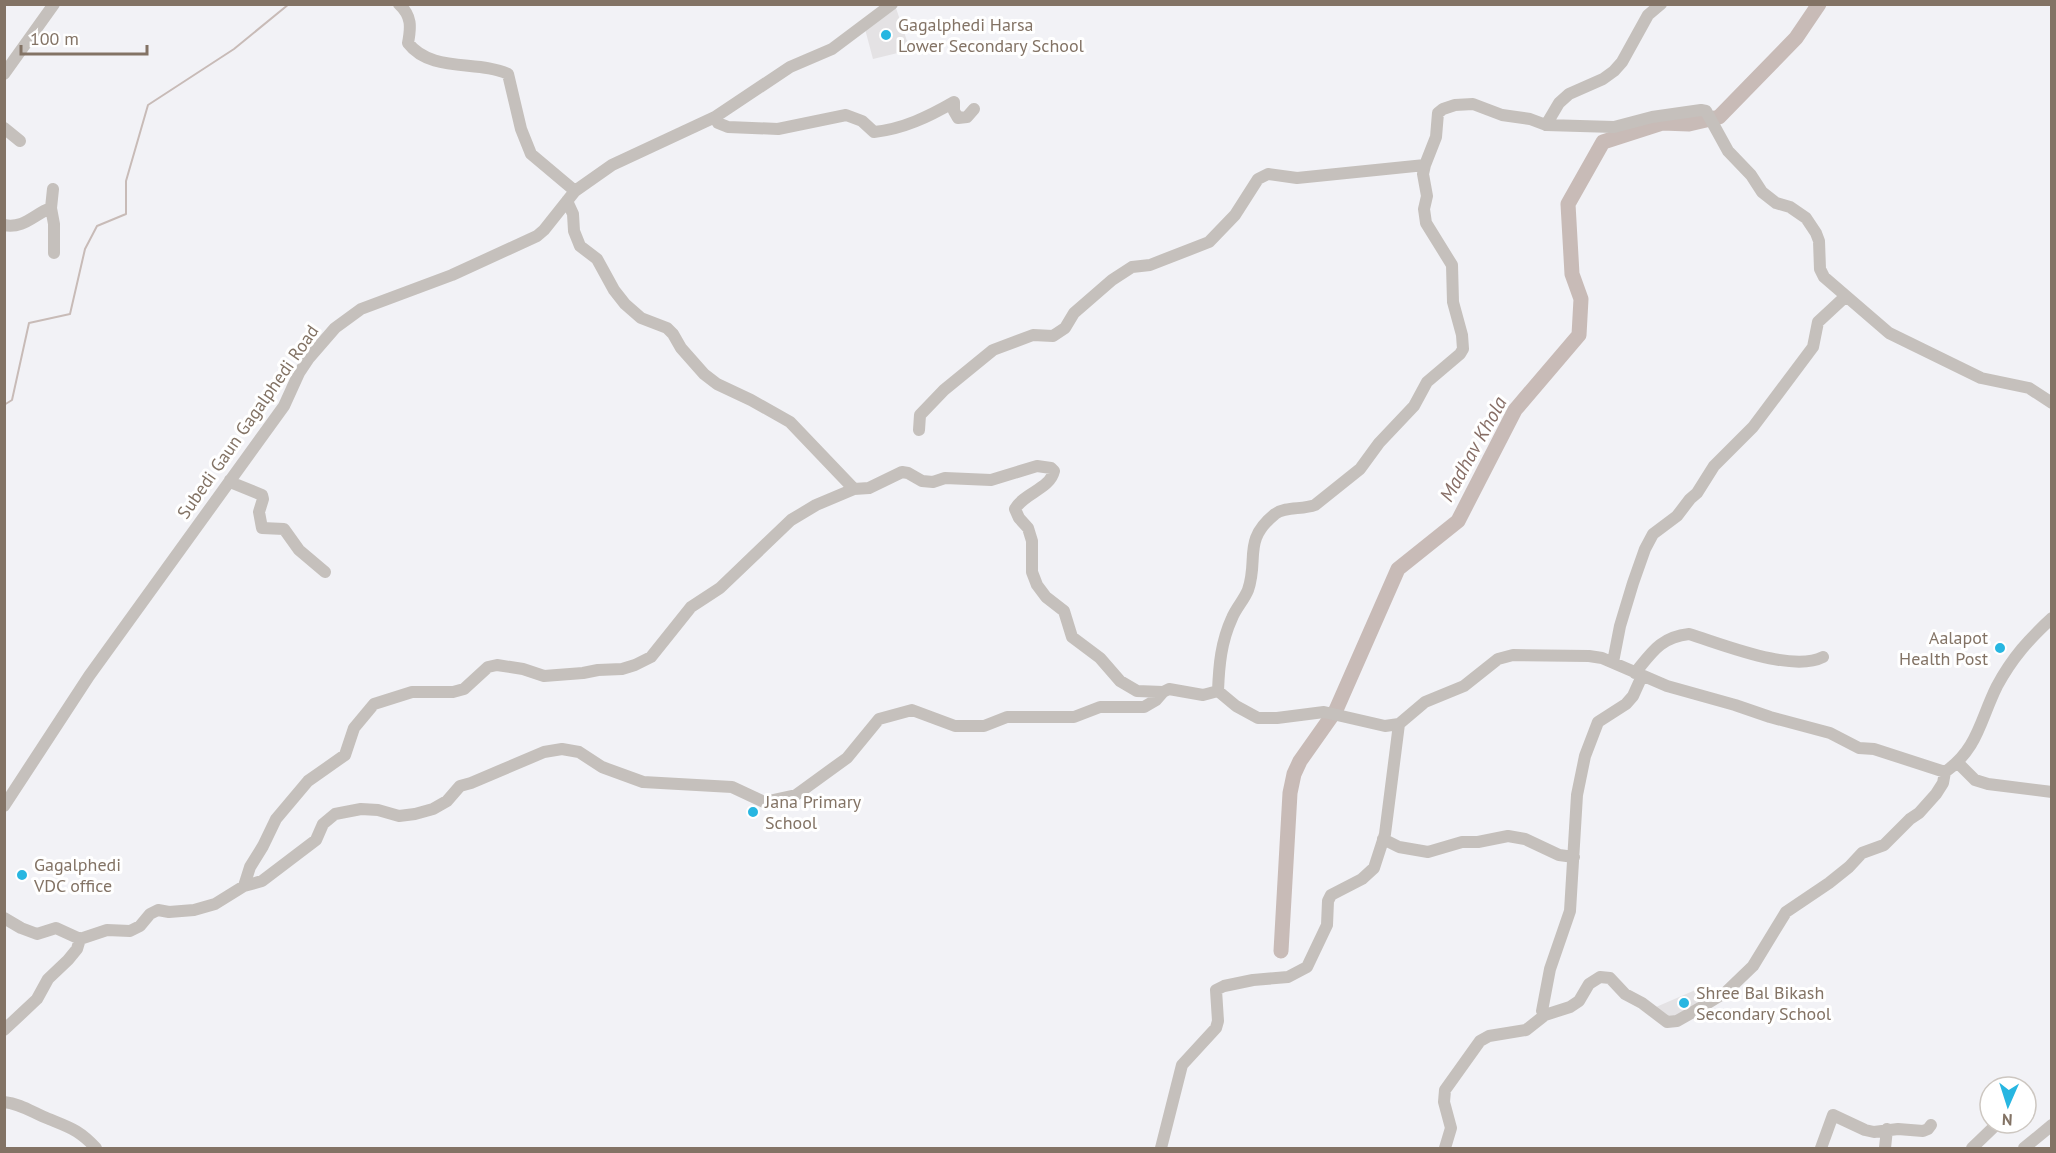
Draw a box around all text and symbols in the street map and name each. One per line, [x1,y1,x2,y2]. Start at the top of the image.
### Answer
place label: Gagalphedi Harsa Lower Secondary School [898,13,1085,57]
scale bar [21,18,147,56]
text: 100 m [30,27,79,50]
marker: Gagalphedi Harsa Lower Secondary School [879,28,893,42]
street label: Subedi Gaun Gagalphedi Road [172,320,323,523]
water label: Madhav Khola [1433,392,1513,506]
place label: Aalapot Health Post [1899,626,1988,670]
marker: Aalapot Health Post [1993,641,2007,655]
place label: Jana Primary School [764,790,862,834]
marker: Jana Primary School [746,805,760,819]
place label: Gagalphedi VDC office [33,853,121,897]
marker: Gagalphedi VDC office [15,868,29,882]
place label: Shree Bal Bikash Secondary School [1696,981,1832,1025]
marker: Shree Bal Bikash Secondary School [1677,996,1691,1010]
north arrow [1978,1075,2038,1135]
text: N [2001,1110,2013,1130]

